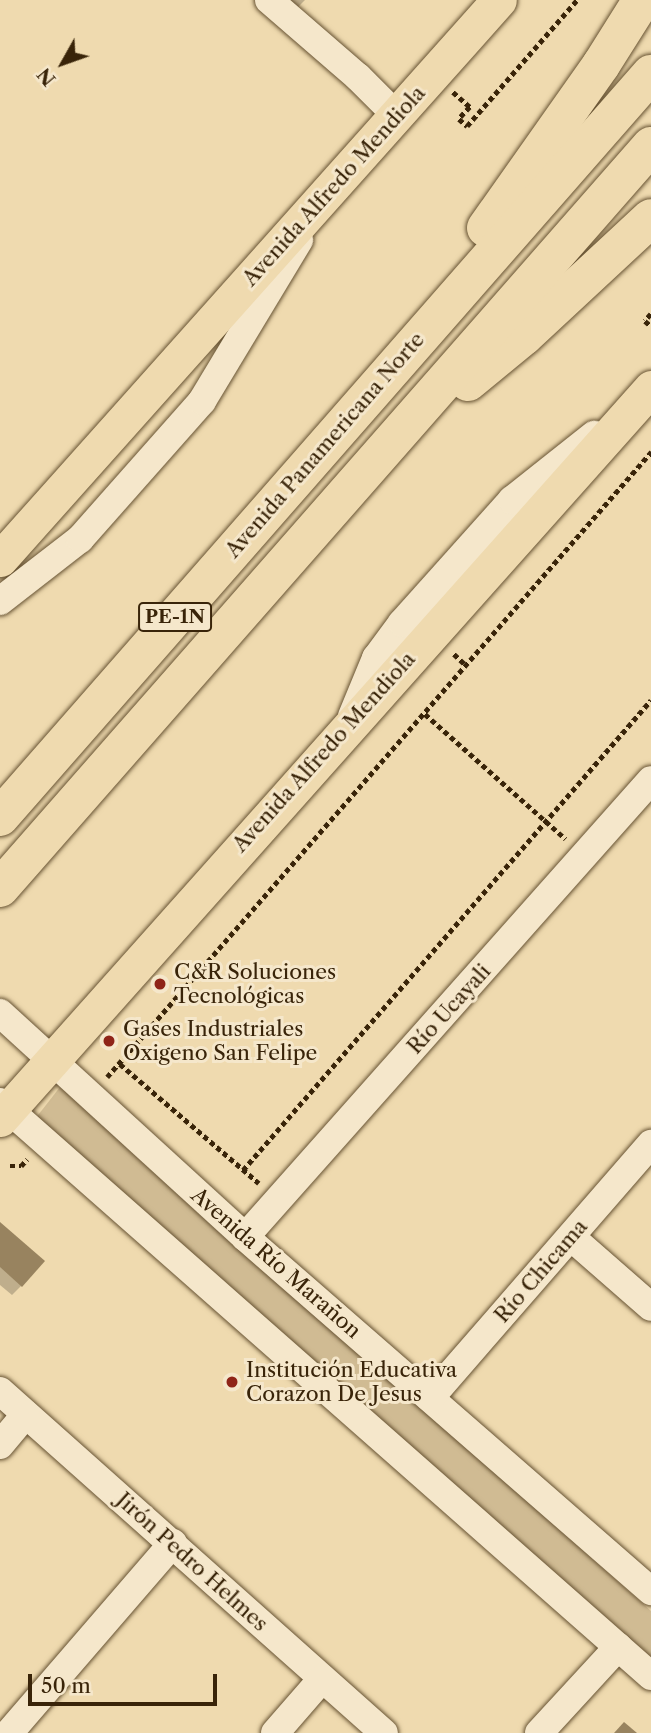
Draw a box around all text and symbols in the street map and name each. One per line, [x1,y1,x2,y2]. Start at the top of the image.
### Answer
north arrow [28,28,98,98]
text: N [32,63,61,91]
street label: Avenida Alfredo Mendiola [237,80,431,292]
street label: Avenida Panamericana Norte [220,327,430,563]
road number: PE-1N [136,602,214,632]
street label: Avenida Alfredo Mendiola [227,646,421,858]
place label: C&R Soluciones Tecnológicas [174,959,337,1009]
street label: Río Ucayali [402,959,496,1059]
marker: C&R Soluciones Tecnológicas [152,976,168,992]
place label: Gases Industriales Oxigeno San Felipe [123,1016,317,1066]
marker: Gases Industriales Oxigeno San Felipe [101,1033,117,1049]
street label: Avenida Río Marañon [186,1182,366,1344]
street label: Río Chicama [489,1214,593,1328]
place label: Institución Educativa Corazon De Jesus [246,1357,457,1407]
marker: Institución Educativa Corazon De Jesus [224,1374,240,1390]
street label: Jirón Pedro Helmes [111,1487,273,1637]
scale bar [32,1660,220,1704]
text: 50 m [41,1673,91,1698]

